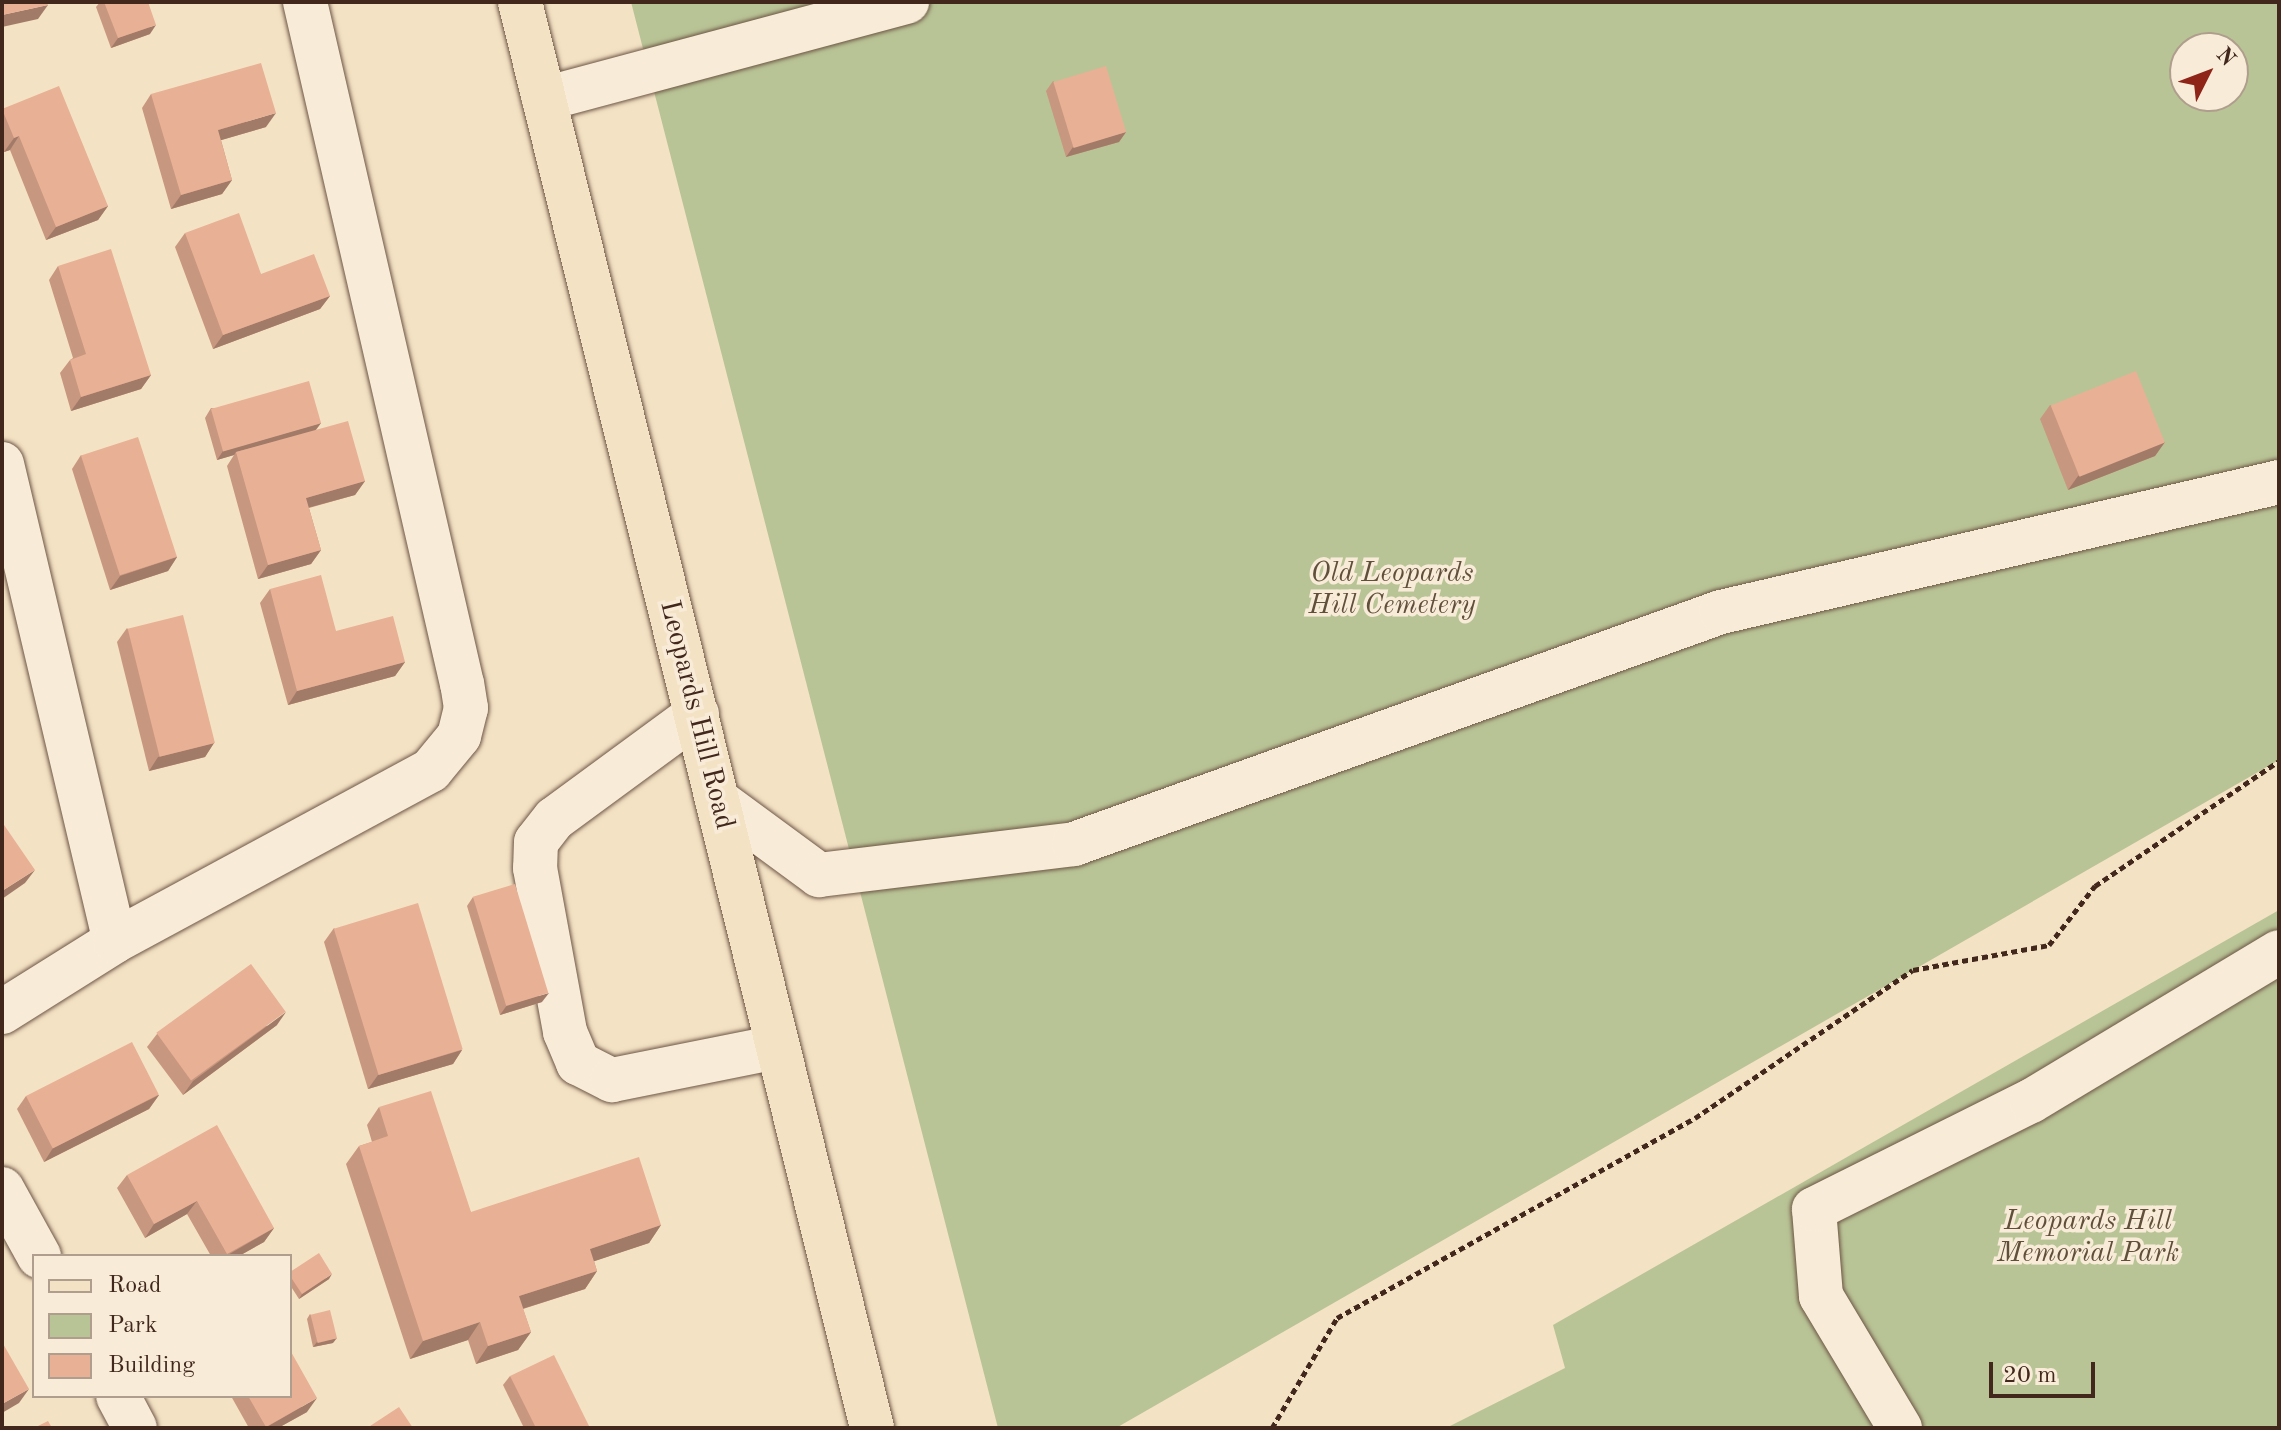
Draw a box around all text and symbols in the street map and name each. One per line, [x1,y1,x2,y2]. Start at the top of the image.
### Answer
north arrow [2169,32,2249,112]
text: N [2212,44,2239,71]
park label: Old Leopards Hill Cemetery [1309,557,1475,623]
street label: Leopards Hill Road [651,597,741,833]
park label: Leopards Hill Memorial Park [1997,1205,2179,1271]
legend [32,1254,292,1398]
text: Road [108,1274,161,1298]
text: Park [108,1314,157,1338]
scale bar [1993,1346,2099,1396]
text: Building [108,1354,195,1378]
text: 20 m [2003,1364,2057,1388]

